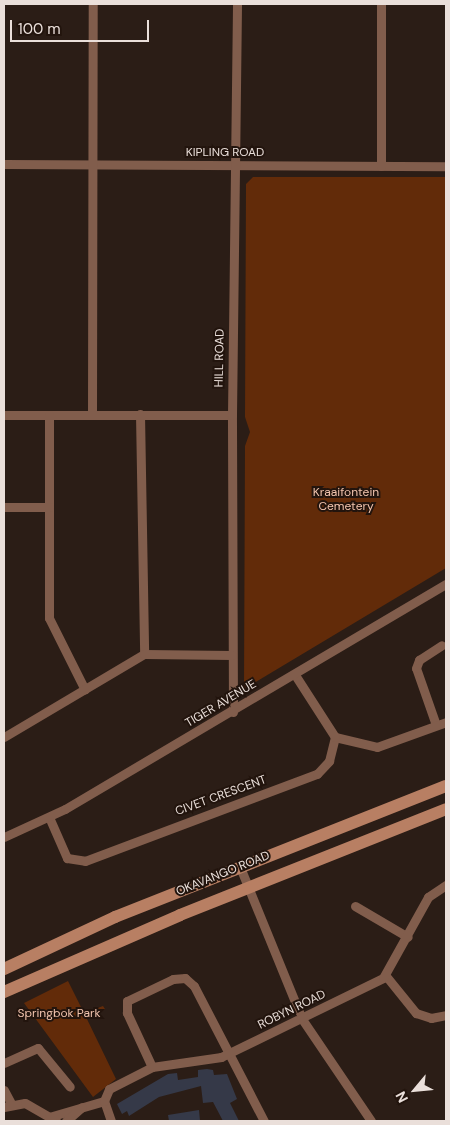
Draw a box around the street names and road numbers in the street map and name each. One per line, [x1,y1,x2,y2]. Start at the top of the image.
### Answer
street label: KIPLING ROAD [186,146,264,160]
street label: HILL ROAD [212,328,228,388]
street label: TIGER AVENUE [183,677,259,731]
street label: CIVET CRESCENT [173,773,269,819]
street label: OKAVANGO ROAD [174,849,272,899]
street label: ROBYN ROAD [256,987,328,1033]

